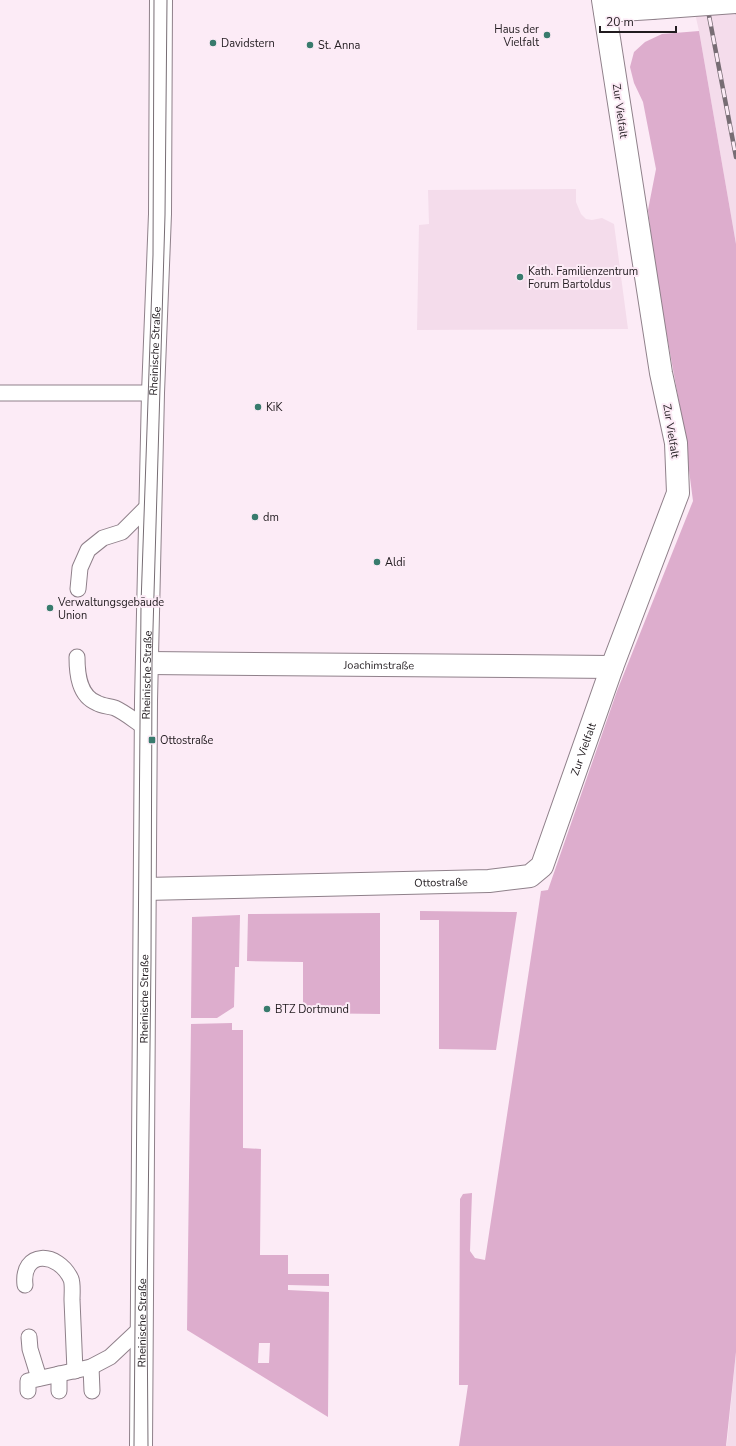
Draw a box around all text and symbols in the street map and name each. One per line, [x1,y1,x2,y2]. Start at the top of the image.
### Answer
scale bar [600,8,676,34]
text: 20 m [606,14,634,30]
place label: Haus der Vielfalt [494,22,539,50]
marker: Haus der Vielfalt [542,30,552,40]
place label: Davidstern [221,36,275,51]
marker: Davidstern [208,38,218,48]
place label: St. Anna [318,38,361,53]
marker: St. Anna [305,40,315,50]
street label: Zur Vielfalt [609,83,631,139]
place label: Kath. Familienzentrum Forum Bartoldus [528,264,638,292]
marker: Kath. Familienzentrum Forum Bartoldus [515,272,525,282]
street label: Rheinische Straße [145,306,164,396]
place label: KiK [266,400,283,415]
marker: KiK [253,402,263,412]
street label: Zur Vielfalt [659,403,683,459]
place label: dm [263,510,279,525]
marker: dm [250,512,260,522]
place label: Aldi [385,555,405,570]
marker: Aldi [372,557,382,567]
place label: Verwaltungsgebäude Union [57,595,164,623]
marker: Verwaltungsgebäude Union [45,603,55,613]
street label: Rheinische Straße [138,630,155,720]
street label: Joachimstraße [343,657,414,673]
street label: Zur Vielfalt [567,720,599,777]
place label: Ottostraße [160,733,214,748]
marker: Ottostraße [147,735,157,745]
street label: Ottostraße [414,874,468,890]
street label: Rheinische Straße [136,954,152,1044]
place label: BTZ Dortmund [275,1002,349,1017]
marker: BTZ Dortmund [262,1004,272,1014]
street label: Rheinische Straße [134,1278,150,1368]

